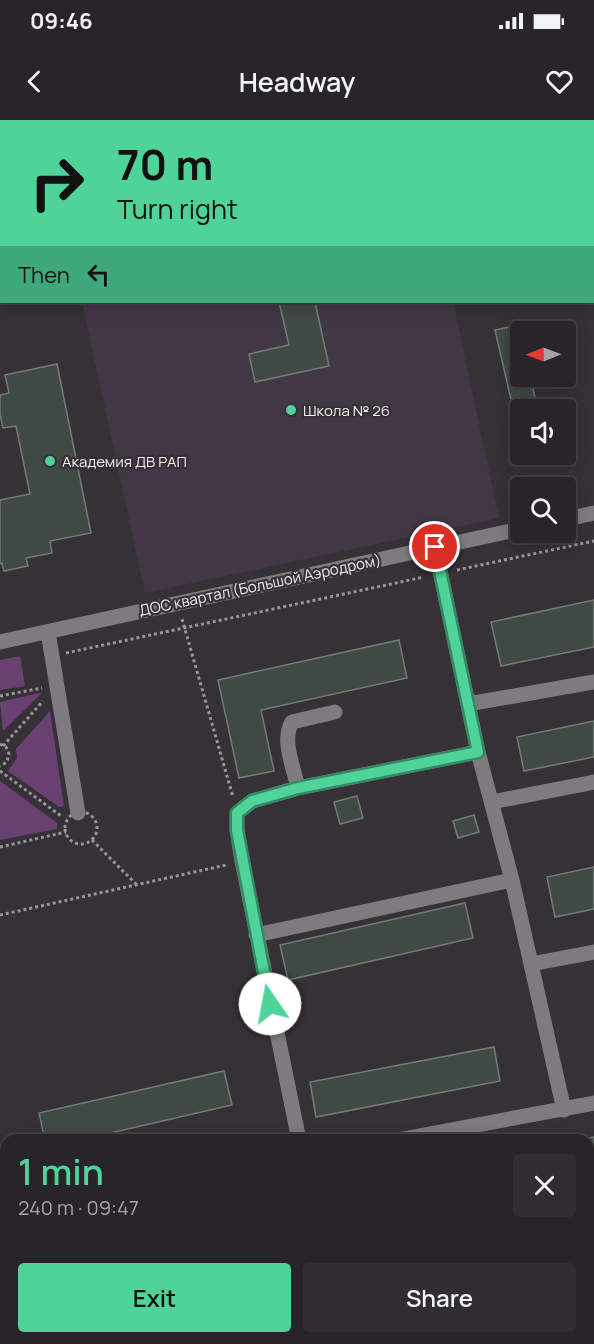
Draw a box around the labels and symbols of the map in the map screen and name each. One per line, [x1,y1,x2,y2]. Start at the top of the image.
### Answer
north arrow [510,321,576,387]
place label: Школа № 26 [303,400,390,421]
marker: Школа № 26 [284,403,298,417]
place label: Академия ДВ РАП [62,451,187,472]
marker: Академия ДВ РАП [43,454,57,468]
pin [409,521,460,572]
street label: ДОС квартал (Большой Аэродром) [137,549,383,621]
position arrow [238,972,302,1036]

